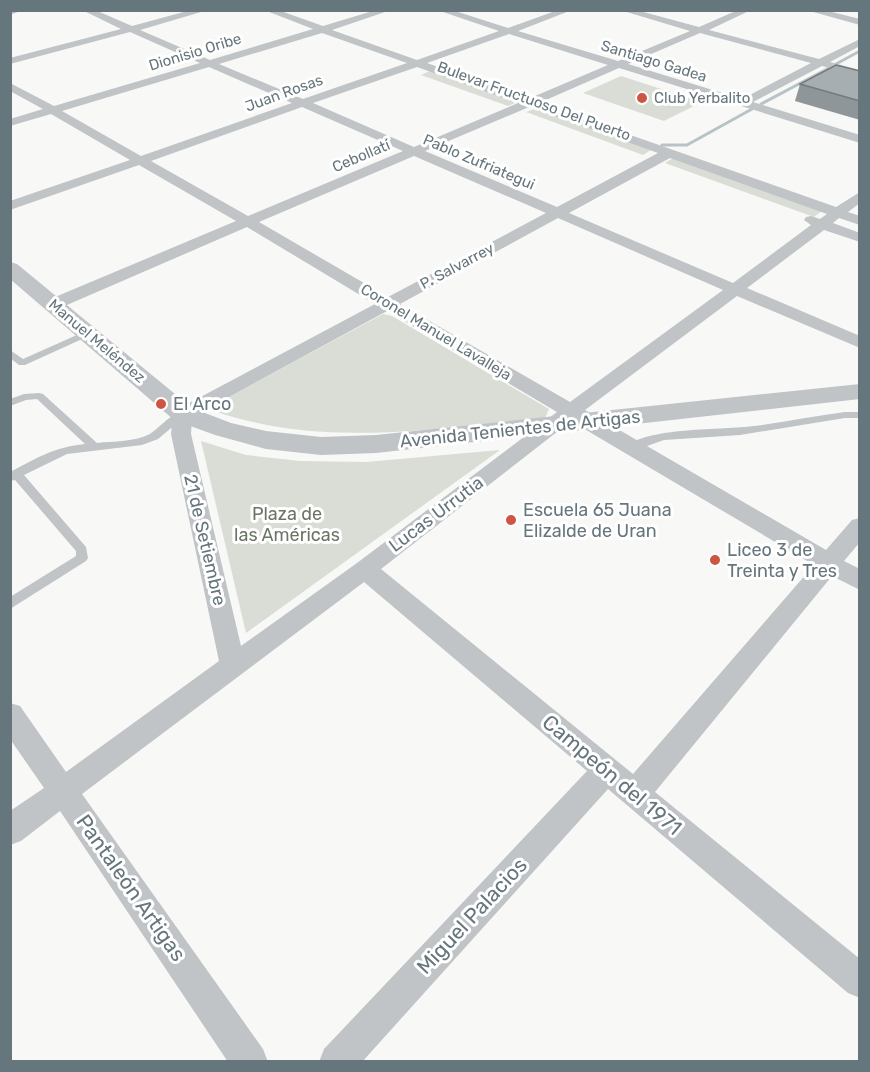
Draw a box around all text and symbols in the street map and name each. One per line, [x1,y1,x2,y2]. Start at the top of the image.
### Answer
street label: Dionisio Oribe [147,29,243,75]
street label: Santiago Gadea [599,36,709,86]
street label: Bulevar Fructuoso Del Puerto [435,58,633,144]
street label: Juan Rosas [243,70,326,115]
place label: Club Yerbalito [654,89,750,107]
marker: Club Yerbalito [635,91,649,105]
street label: Pablo Zufriategui [420,130,538,194]
street label: Cebollatí [329,135,394,176]
street label: P. Salvarrey [417,239,497,293]
street label: Coronel Manuel Lavalleja [358,280,514,384]
street label: Manuel Meléndez [45,295,149,387]
place label: El Arco [173,393,231,415]
marker: El Arco [154,397,168,411]
street label: Avenida Tenientes de Artigas [399,405,641,453]
street label: Lucas Urrutia [384,471,488,557]
street label: 21 de Setiembre [179,472,231,608]
place label: Escuela 65 Juana Elizalde de Uran [523,499,672,542]
park label: Plaza de las Américas [234,503,340,546]
marker: Escuela 65 Juana Elizalde de Uran [504,513,518,527]
place label: Liceo 3 de Treinta y Tres [727,539,837,582]
marker: Liceo 3 de Treinta y Tres [708,553,722,567]
street label: Campeón del 1971 [538,709,687,840]
street label: Pantaleón Artigas [71,809,191,966]
street label: Miguel Palacios [411,852,532,979]

